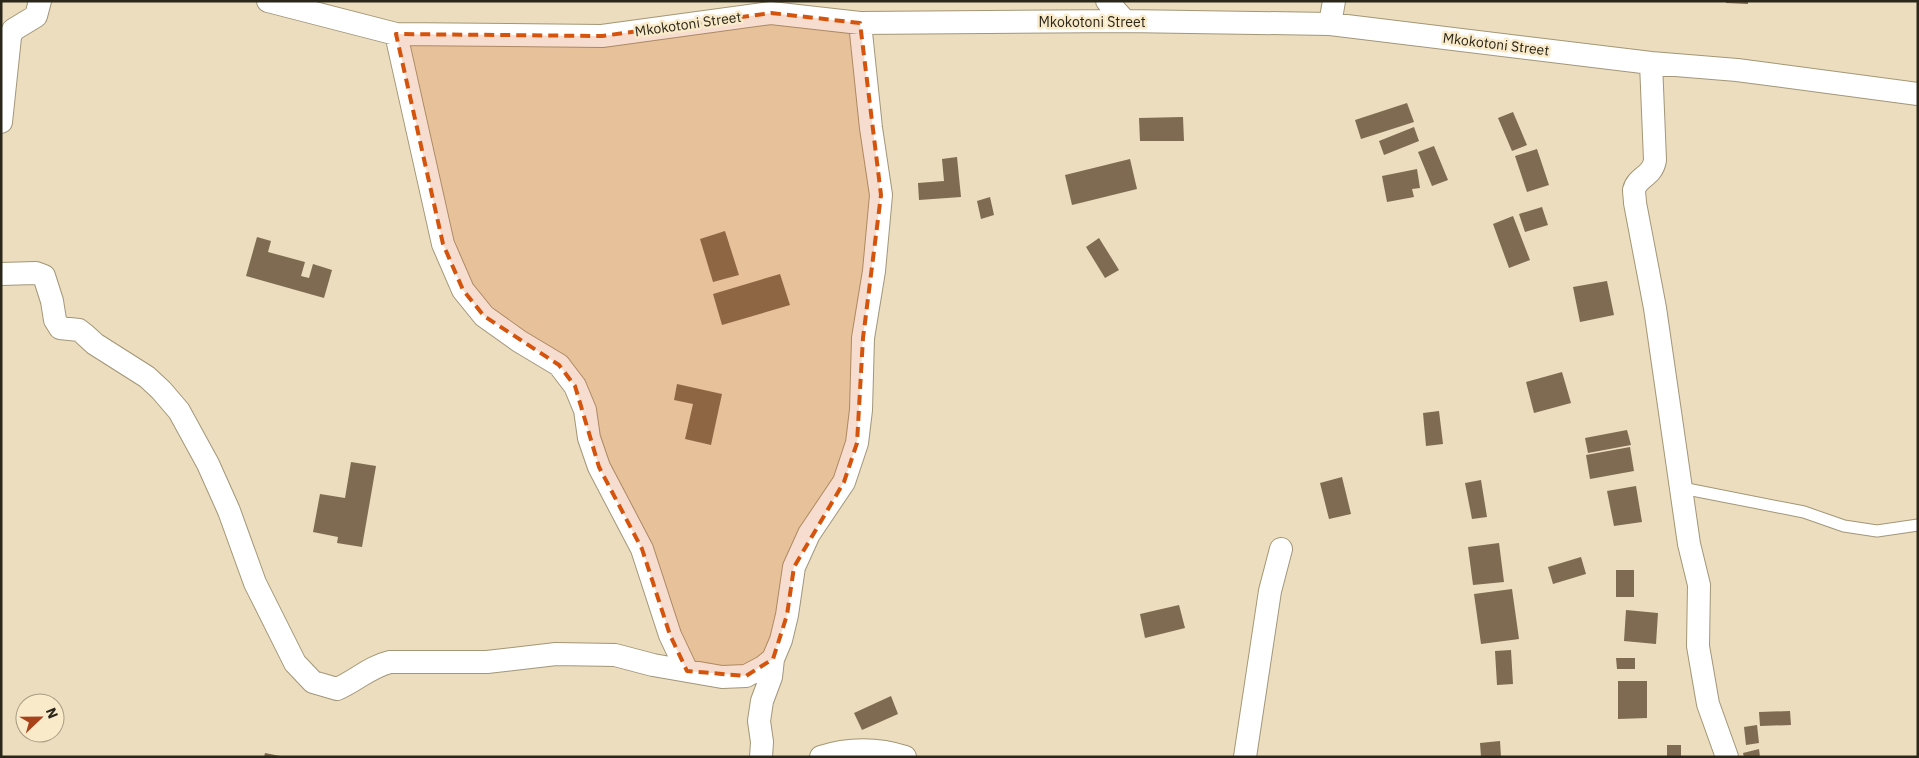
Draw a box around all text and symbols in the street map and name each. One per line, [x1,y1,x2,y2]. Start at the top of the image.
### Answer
street label: Mkokotoni Street [634,8,742,40]
street label: Mkokotoni Street [1038,13,1146,31]
street label: Mkokotoni Street [1442,29,1550,59]
north arrow [15,693,65,743]
text: N [42,705,62,721]

